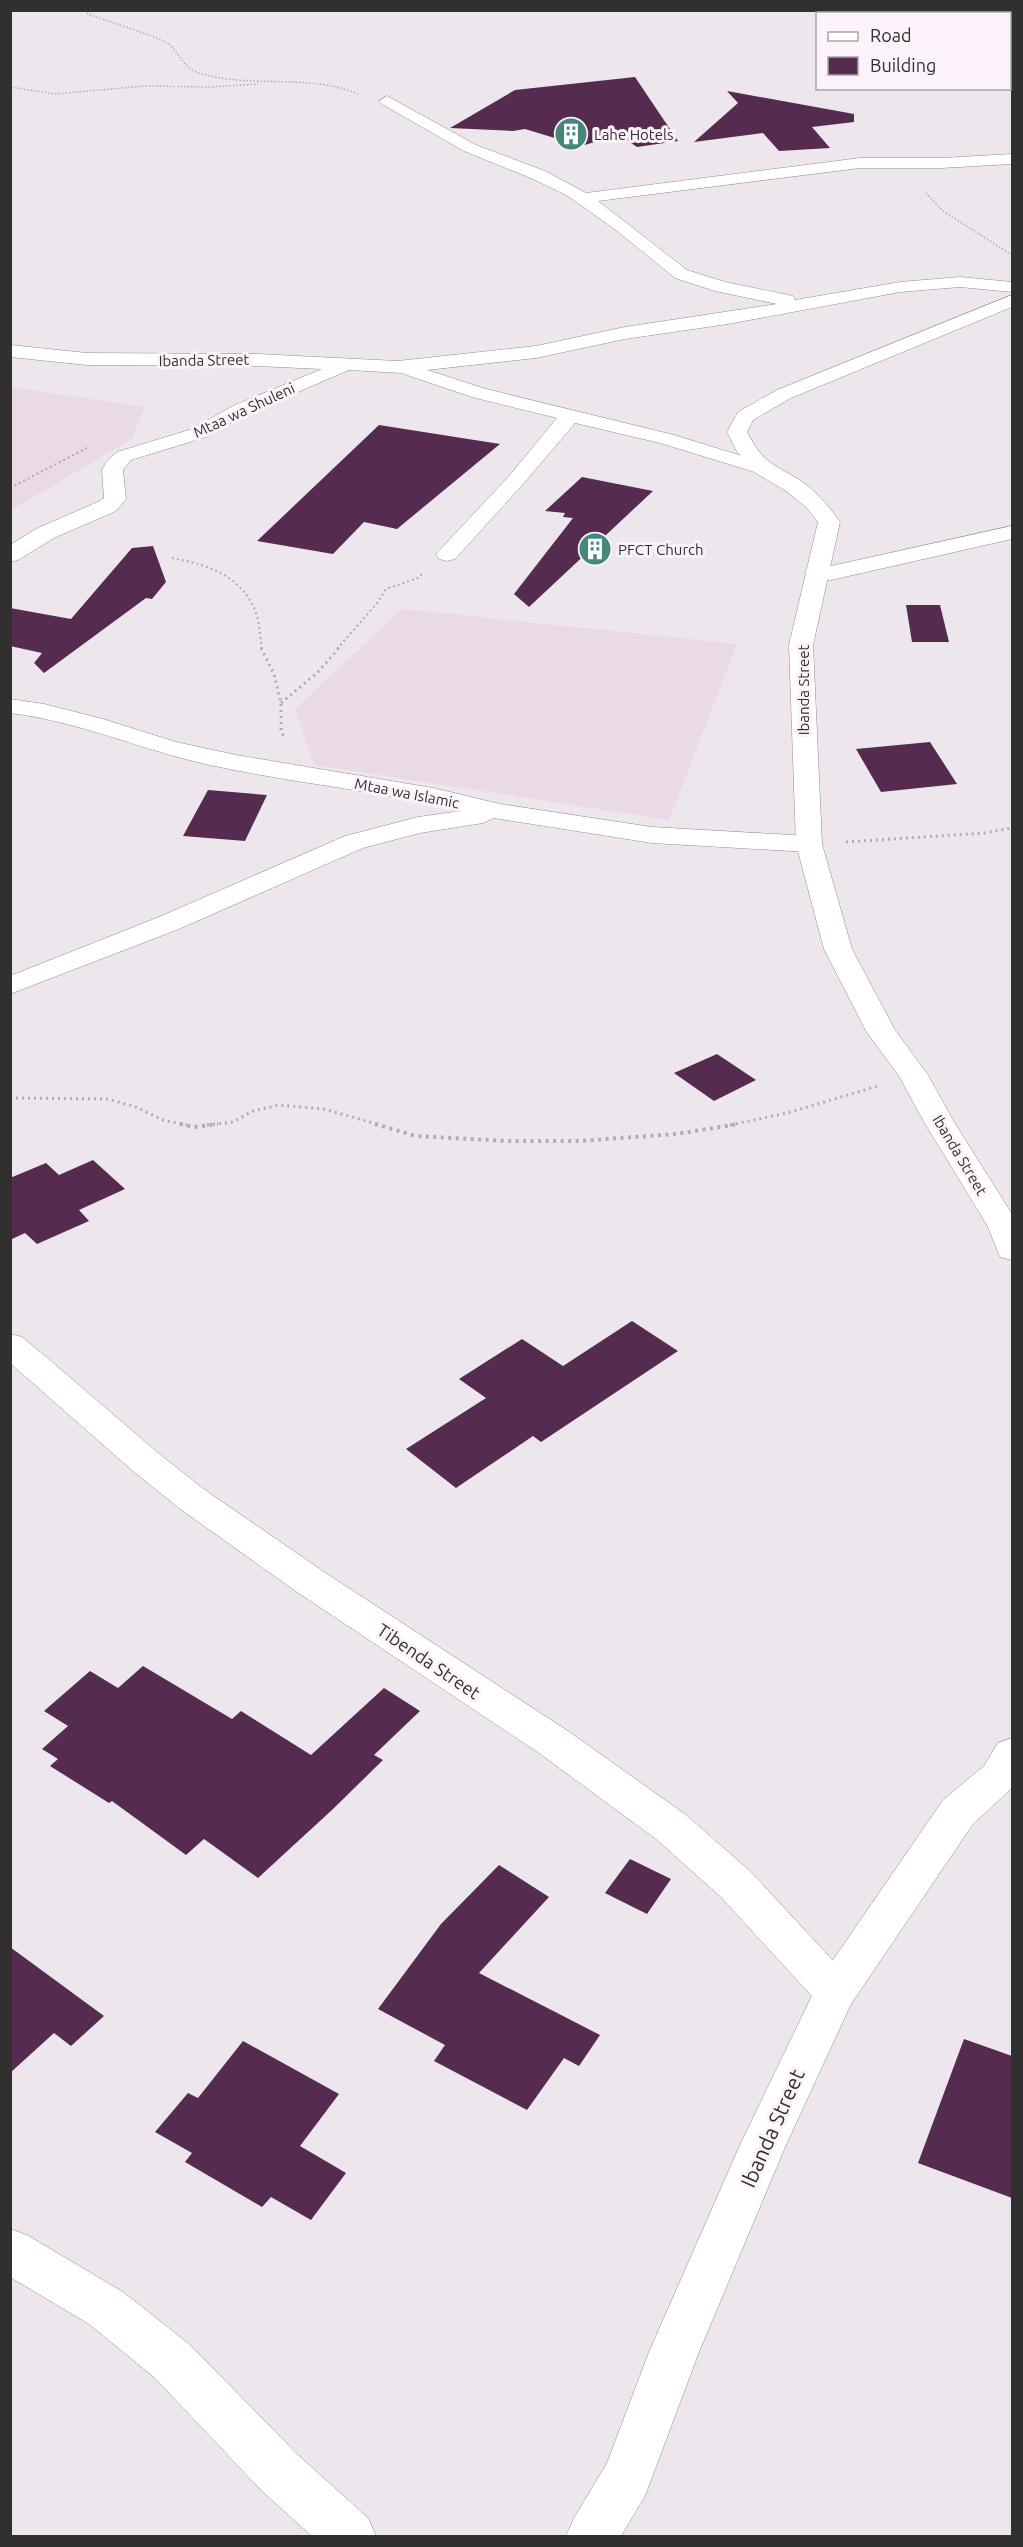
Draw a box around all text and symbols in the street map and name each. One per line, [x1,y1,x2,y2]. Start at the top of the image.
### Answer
legend [816,12,1011,90]
text: Road [870,25,912,45]
text: Building [870,55,936,75]
building icon: Lahe Hotels [553,116,589,152]
place label: Lahe Hotels [594,126,673,143]
street label: Ibanda Street [159,351,250,369]
street label: Mtaa wa Shuleni [191,379,297,441]
building icon: PFCT Church [577,531,613,567]
place label: PFCT Church [618,541,704,558]
street label: Ibanda Street [795,645,812,735]
street label: Mtaa wa Islamic [353,775,461,811]
street label: Ibanda Street [929,1112,991,1198]
street label: Tibenda Street [374,1619,484,1703]
street label: Ibanda Street [735,2065,809,2191]

